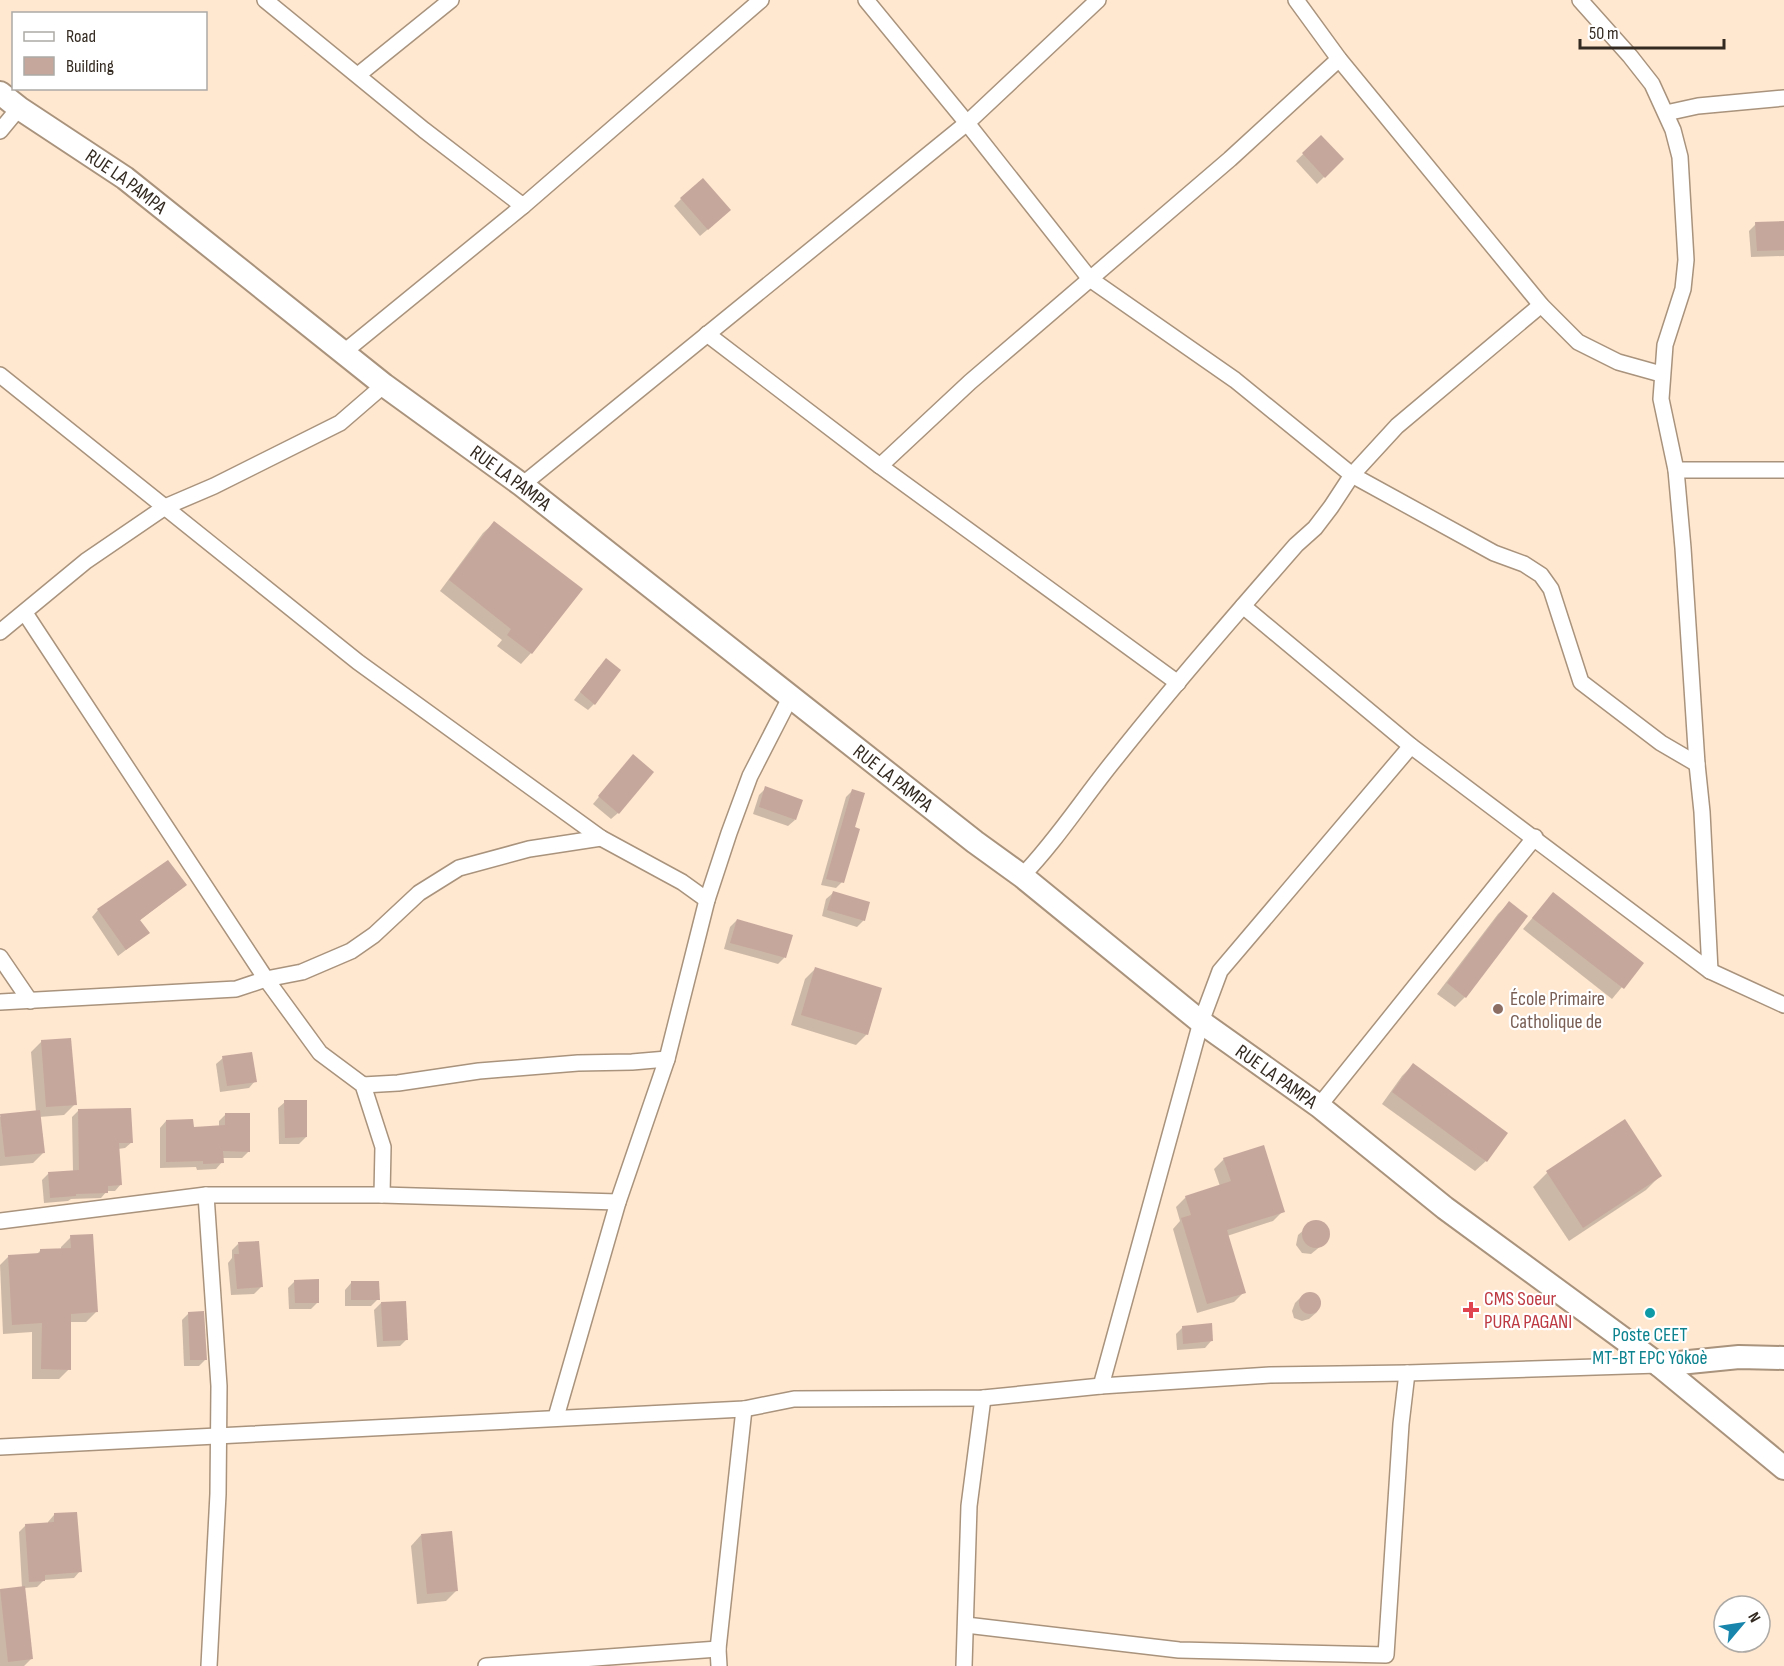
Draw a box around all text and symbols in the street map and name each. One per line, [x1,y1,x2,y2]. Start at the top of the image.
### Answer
legend [12,12,207,90]
scale bar [1580,12,1724,50]
text: 50 m [1589,23,1619,44]
text: Road [66,26,96,47]
text: Building [66,56,114,77]
street label: RUE LA PAMPA [81,144,171,220]
street label: RUE LA PAMPA [465,441,556,517]
street label: RUE LA PAMPA [848,740,938,817]
place label: École Primaire Catholique de [1510,987,1605,1034]
marker: École Primaire Catholique de [1491,1002,1505,1016]
street label: RUE LA PAMPA [1231,1039,1322,1114]
place label: CMS Soeur PURA PAGANI [1484,1287,1572,1334]
marker: CMS Soeur PURA PAGANI [1462,1301,1480,1319]
marker: Poste CEET MT-BT EPC Yokoè [1643,1306,1657,1320]
place label: Poste CEET MT-BT EPC Yokoè [1592,1323,1708,1370]
north arrow [1712,1594,1772,1654]
text: N [1743,1609,1764,1626]

